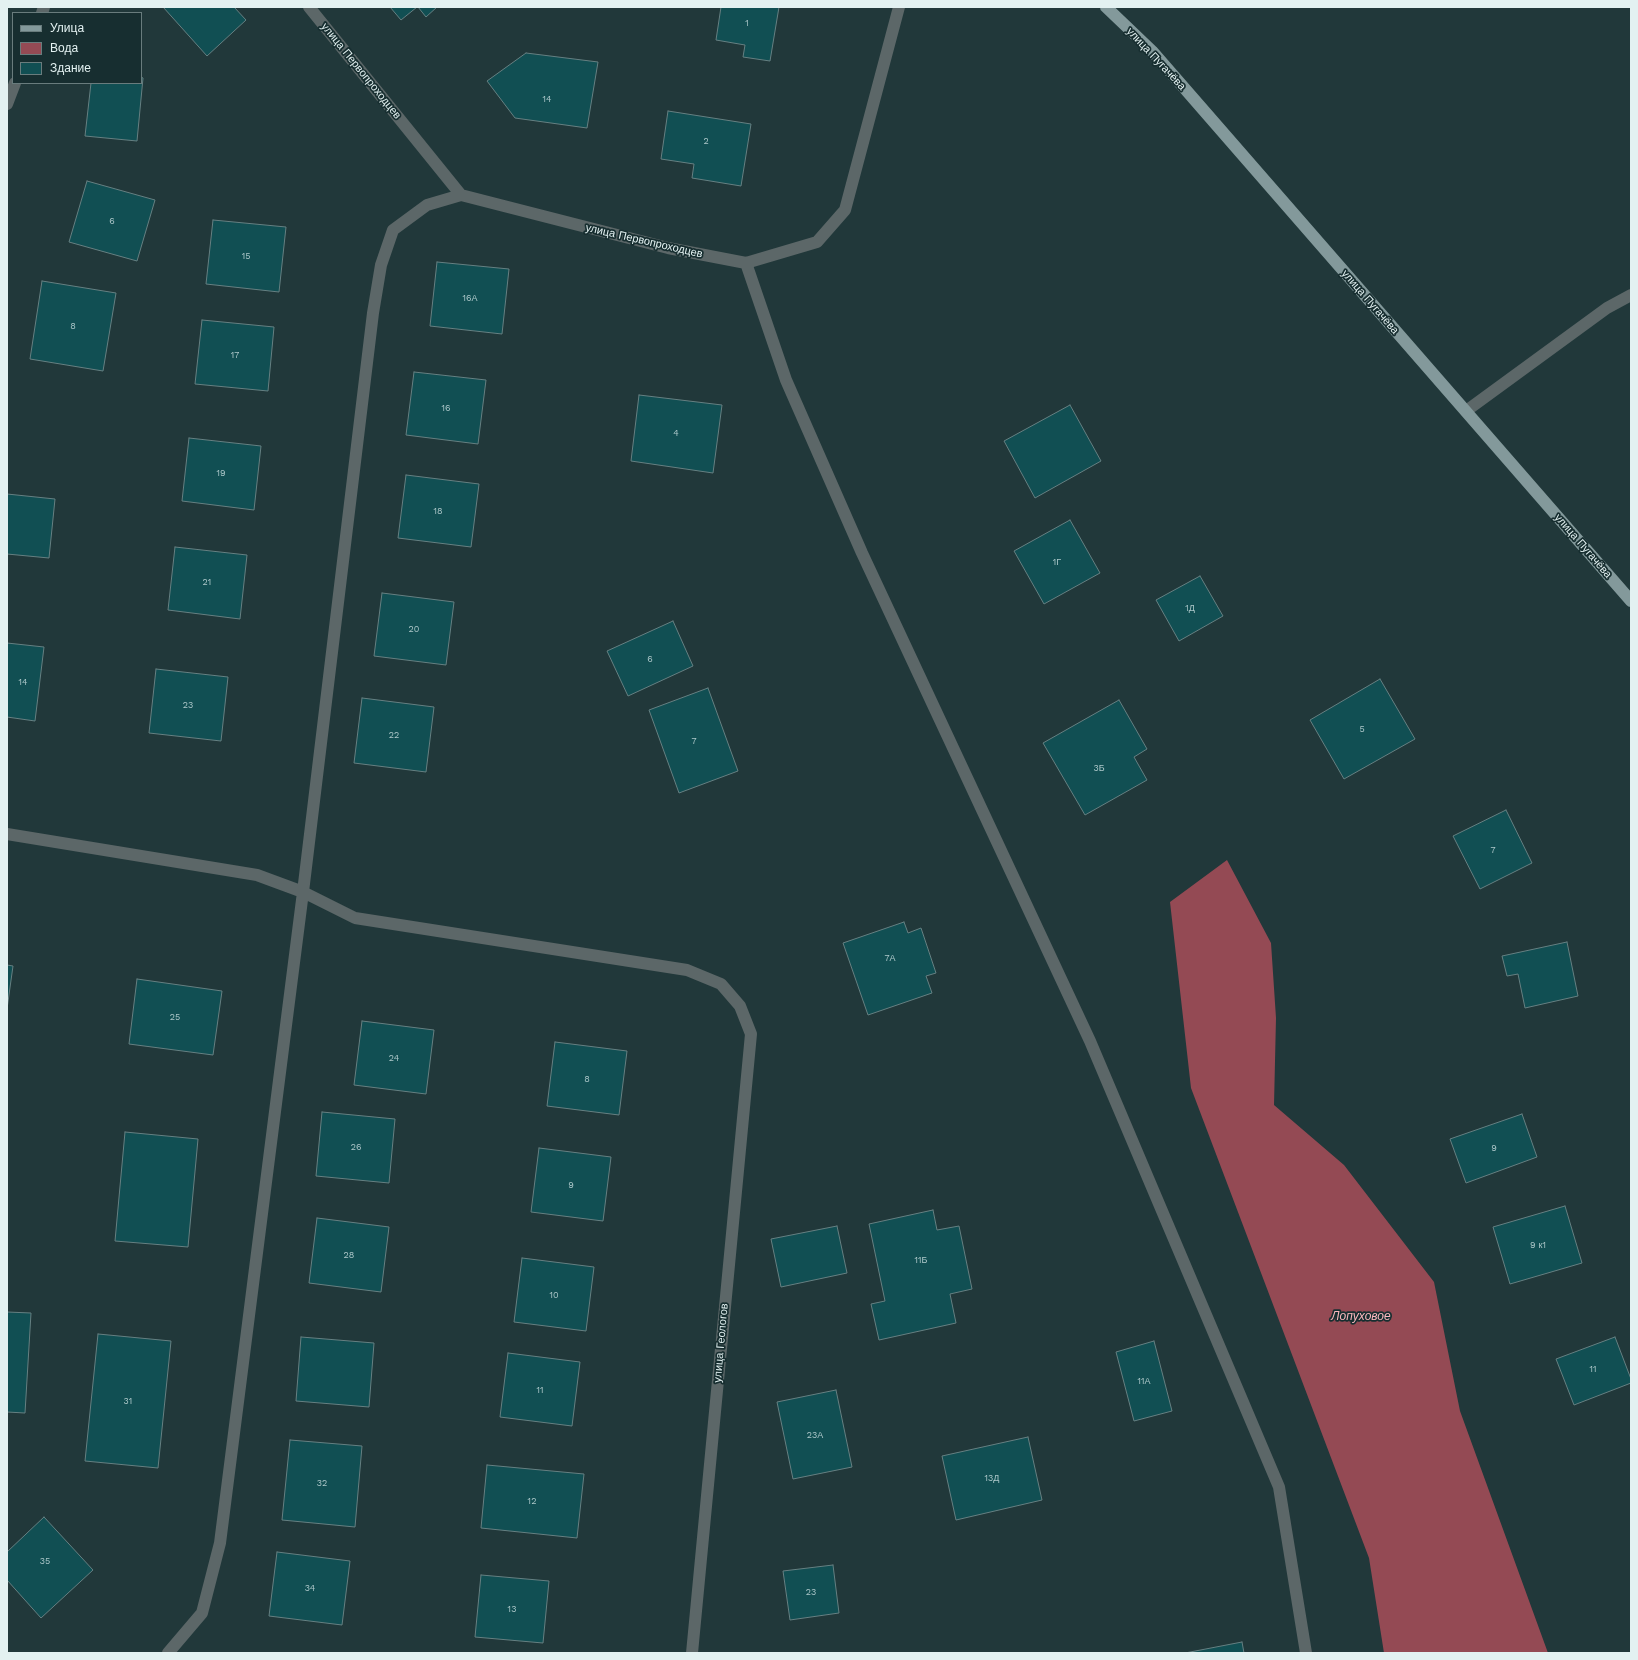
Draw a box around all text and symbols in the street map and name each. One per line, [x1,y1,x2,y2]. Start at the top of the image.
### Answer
legend [12,12,142,84]
house number: 1 [745,18,749,28]
street label: улица Первопроходцев [318,20,404,122]
text: Улица [50,21,84,35]
street label: улица Пугачёва [1124,25,1188,93]
text: Вода [50,41,78,55]
text: Здание [50,61,91,75]
house number: 14 [542,94,552,104]
house number: 2 [703,136,709,146]
house number: 6 [109,216,115,226]
street label: улица Первопроходцев [584,221,704,261]
house number: 15 [242,251,250,261]
street label: улица Пугачёва [1339,267,1401,337]
house number: 16А [463,293,477,303]
house number: 8 [70,321,76,331]
house number: 17 [231,350,239,360]
house number: 16 [442,403,450,413]
house number: 4 [673,428,679,438]
house number: 19 [216,468,226,478]
house number: 18 [433,506,443,516]
street label: улица Пугачёва [1552,511,1614,581]
house number: 1Г [1053,557,1061,567]
house number: 21 [203,577,211,587]
house number: 1Д [1185,603,1195,613]
house number: 20 [409,624,419,634]
house number: 6 [647,654,653,664]
house number: 14 [18,677,28,687]
house number: 23 [183,700,193,710]
house number: 5 [1359,724,1365,734]
house number: 22 [389,730,399,740]
house number: 7 [691,736,697,746]
house number: 3Б [1093,763,1105,773]
house number: 7 [1490,845,1496,855]
house number: 7А [884,953,896,963]
house number: 25 [170,1012,180,1022]
house number: 24 [389,1053,399,1063]
house number: 8 [584,1074,590,1084]
house number: 26 [351,1142,361,1152]
house number: 9 [1491,1143,1497,1153]
house number: 9 [568,1180,574,1190]
house number: 9 к1 [1530,1240,1546,1250]
house number: 28 [344,1250,354,1260]
house number: 11Б [915,1255,927,1265]
house number: 10 [549,1290,559,1300]
street label: улица Геологов [711,1303,731,1383]
water label: Лопуховое [1331,1309,1391,1323]
house number: 11 [1589,1364,1597,1374]
house number: 11А [1137,1376,1151,1386]
house number: 11 [536,1385,544,1395]
house number: 31 [124,1396,132,1406]
house number: 23А [807,1430,823,1440]
house number: 13Д [985,1473,999,1483]
house number: 32 [317,1478,327,1488]
house number: 12 [528,1496,536,1506]
house number: 35 [40,1556,50,1566]
house number: 34 [305,1583,315,1593]
house number: 23 [806,1587,816,1597]
house number: 13 [508,1604,516,1614]

